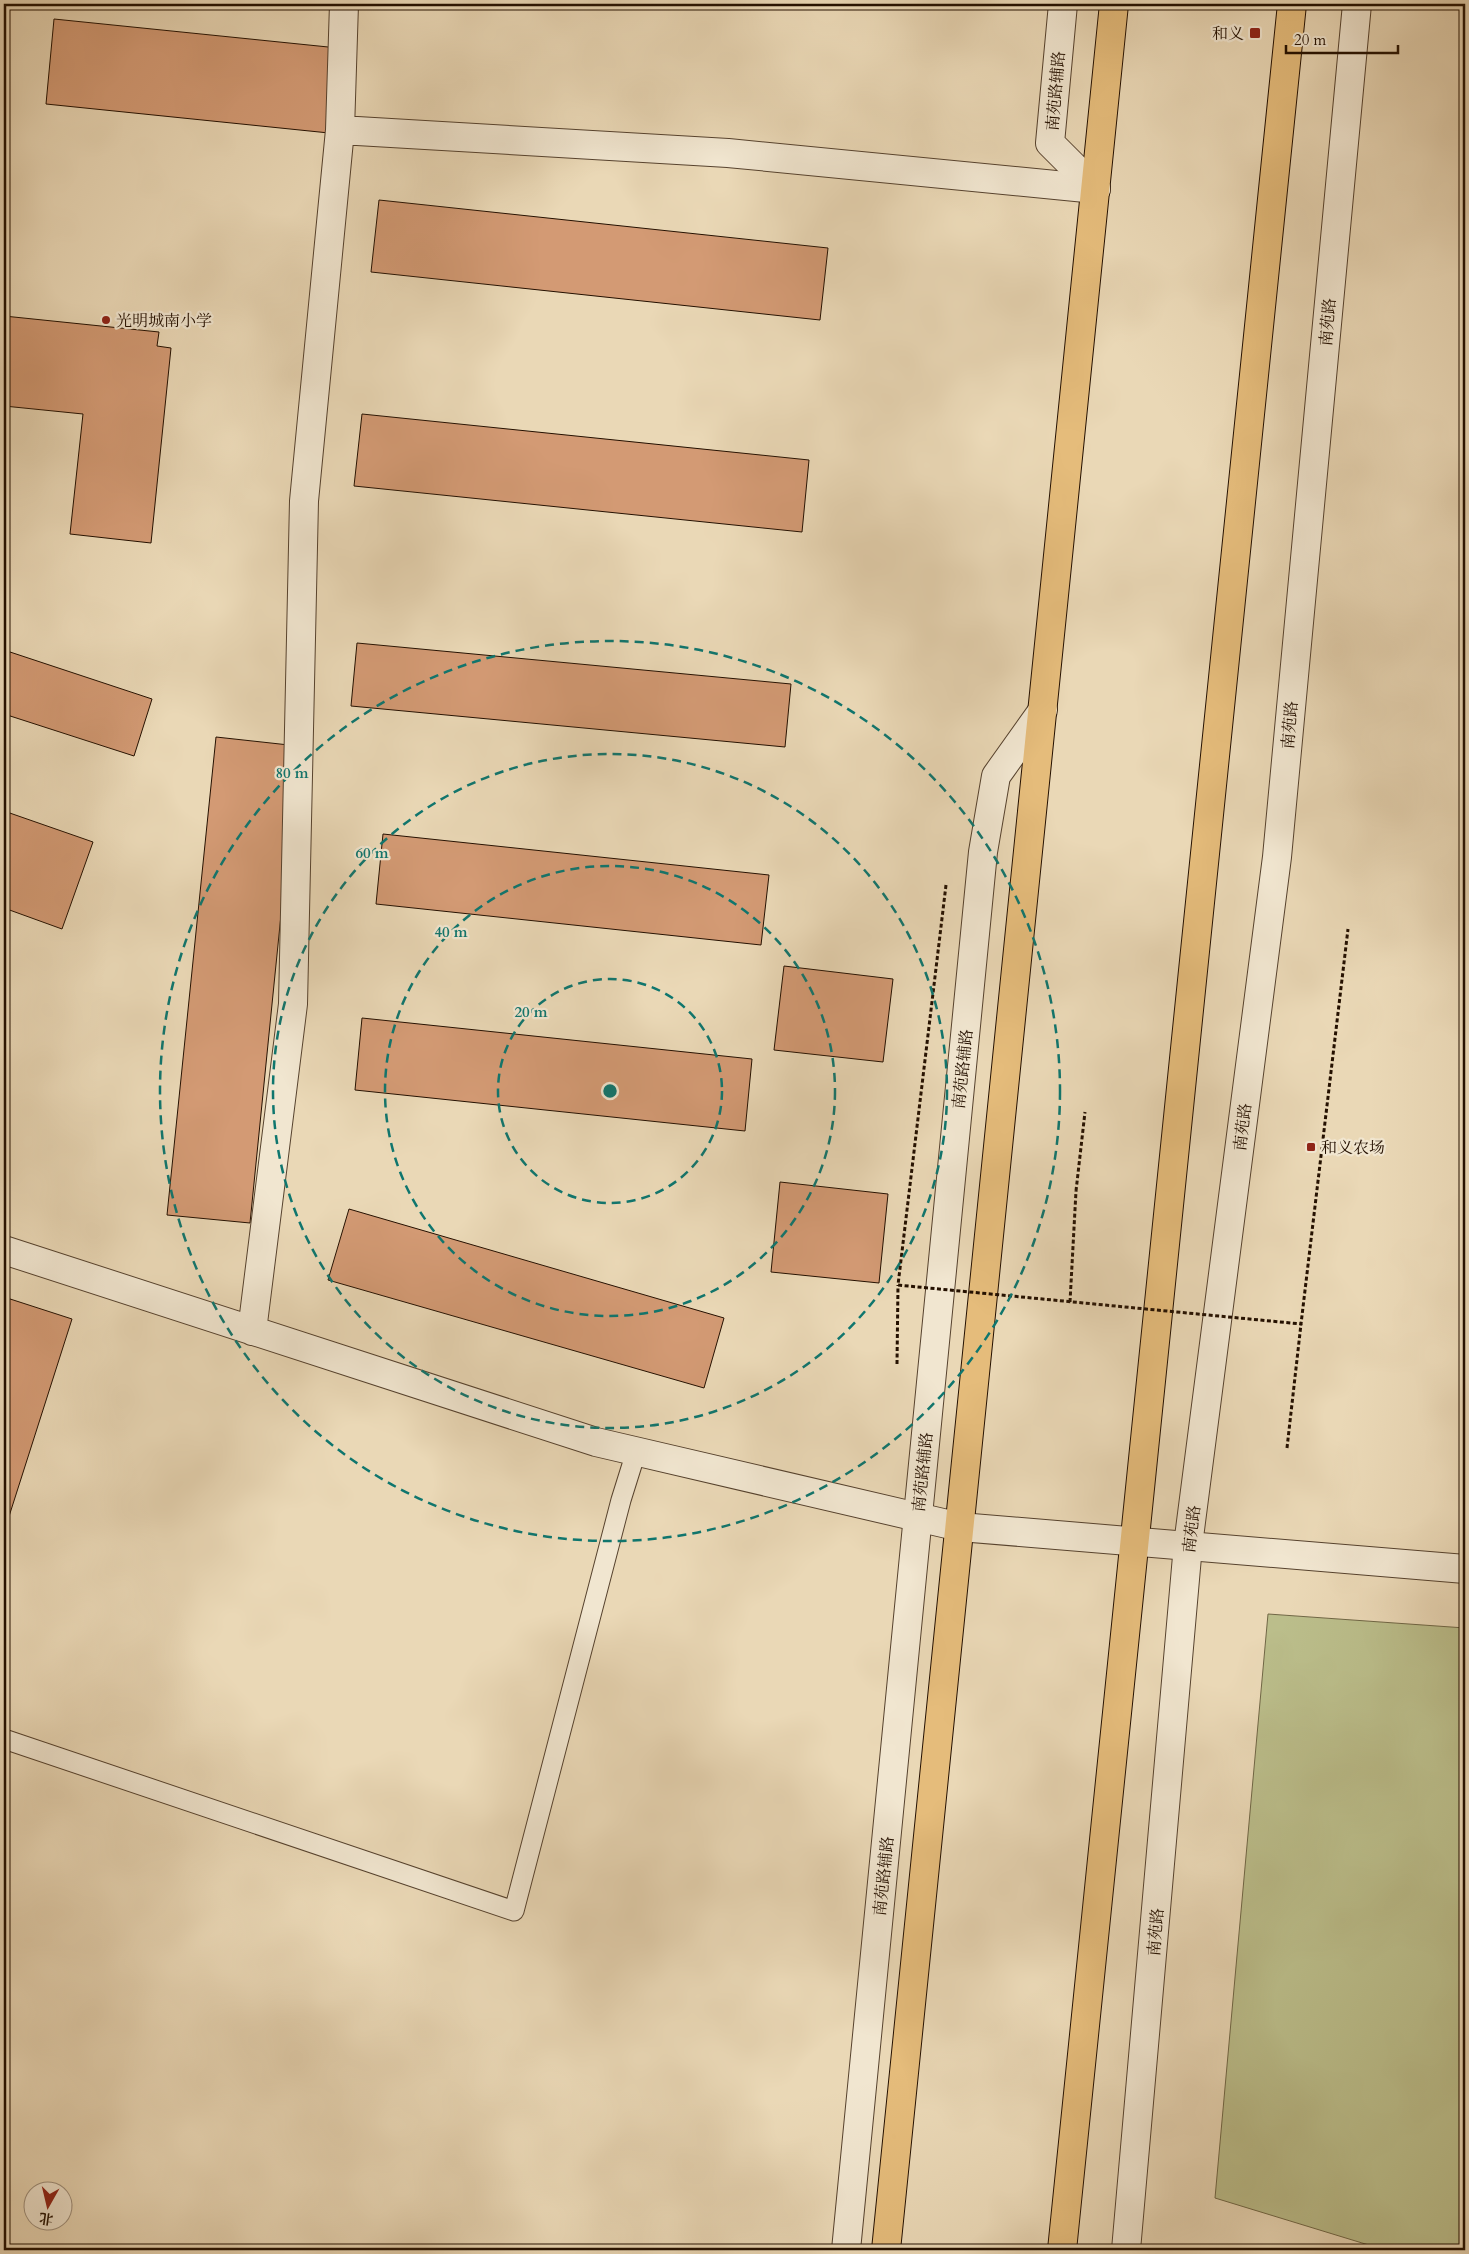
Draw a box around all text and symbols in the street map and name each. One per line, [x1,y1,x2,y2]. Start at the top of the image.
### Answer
scale bar [1286,22,1399,54]
place label: 和义 [1212,23,1244,45]
marker: 和义 [1248,26,1262,40]
text: 20 m [1294,30,1326,50]
street label: 南苑路辅路 [1042,50,1070,132]
street label: 南苑路 [1315,297,1341,347]
place label: 光明城南小学 [116,310,212,332]
marker: 光明城南小学 [100,314,112,326]
street label: 南苑路 [1277,700,1303,750]
text: 80 m [275,763,309,783]
text: 60 m [355,843,389,863]
text: 40 m [434,922,468,942]
text: 20 m [514,1002,548,1022]
street label: 南苑路辅路 [948,1028,978,1110]
centre of rings [601,1082,619,1100]
street label: 南苑路 [1229,1102,1257,1152]
place label: 和义农场 [1321,1137,1385,1159]
marker: 和义农场 [1305,1141,1317,1153]
street label: 南苑路辅路 [908,1431,938,1513]
street label: 南苑路 [1178,1504,1206,1554]
street label: 南苑路辅路 [869,1835,899,1917]
street label: 南苑路 [1143,1907,1169,1957]
north arrow [22,2182,72,2232]
text: 北 [38,2208,55,2229]

